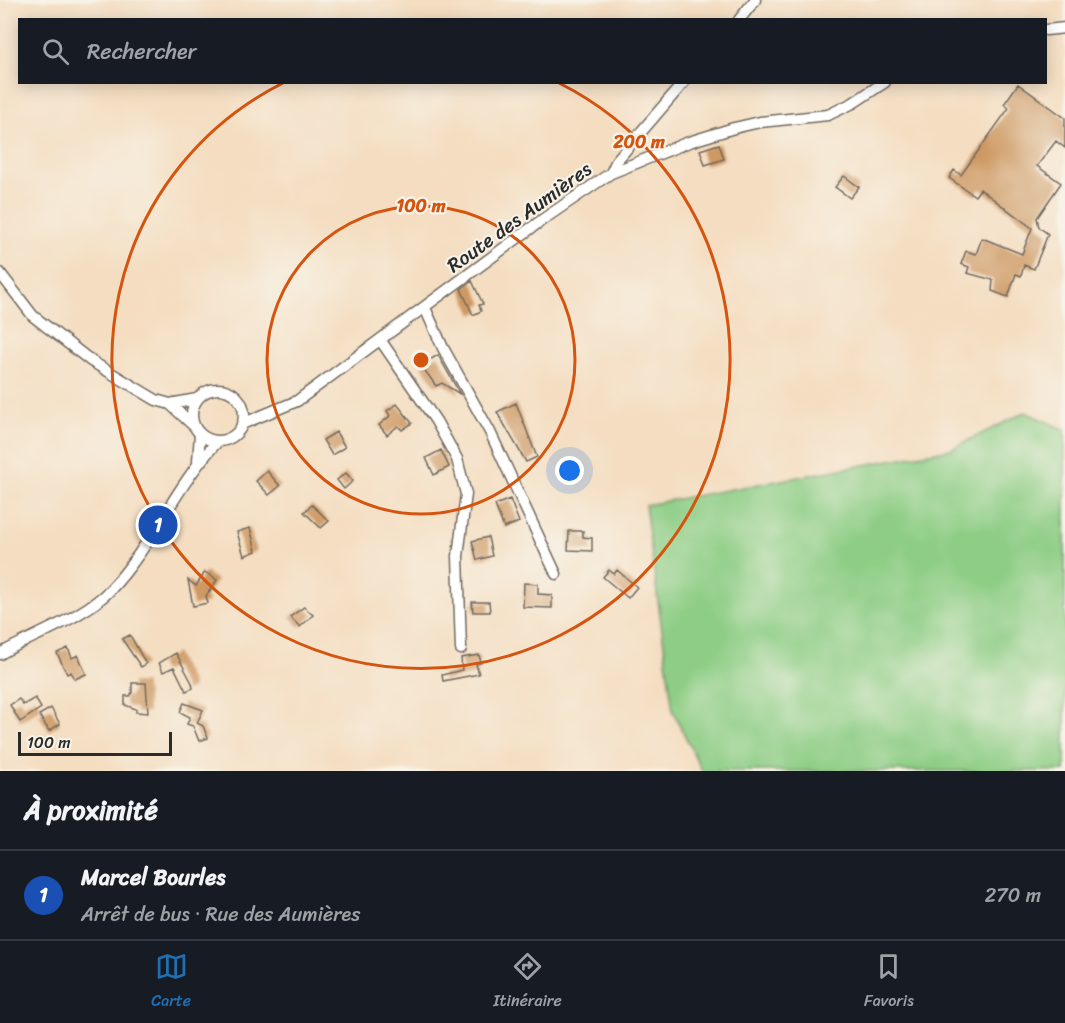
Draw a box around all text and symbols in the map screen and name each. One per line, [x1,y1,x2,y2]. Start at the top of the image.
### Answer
search box [18,18,1047,84]
text: Rechercher [87,32,197,71]
icon: search [39,35,72,68]
text: 200 m [612,126,665,158]
street label: Route des Aumières [439,152,600,282]
text: 100 m [397,190,446,222]
centre of rings [411,350,431,370]
your location [555,456,584,485]
pin: 1 [138,502,178,548]
text: 100 m [27,728,71,757]
scale bar [18,729,172,756]
text: À proximité [24,787,158,833]
text: Marcel Bourles [81,858,225,897]
text: 1 [39,878,48,913]
text: 270 m [985,878,1041,913]
text: Arrêt de bus · Rue des Aumières [81,897,360,932]
tab: Carte [151,950,191,1015]
tab: Itinéraire [493,950,562,1015]
tab: Favoris [864,950,914,1015]

